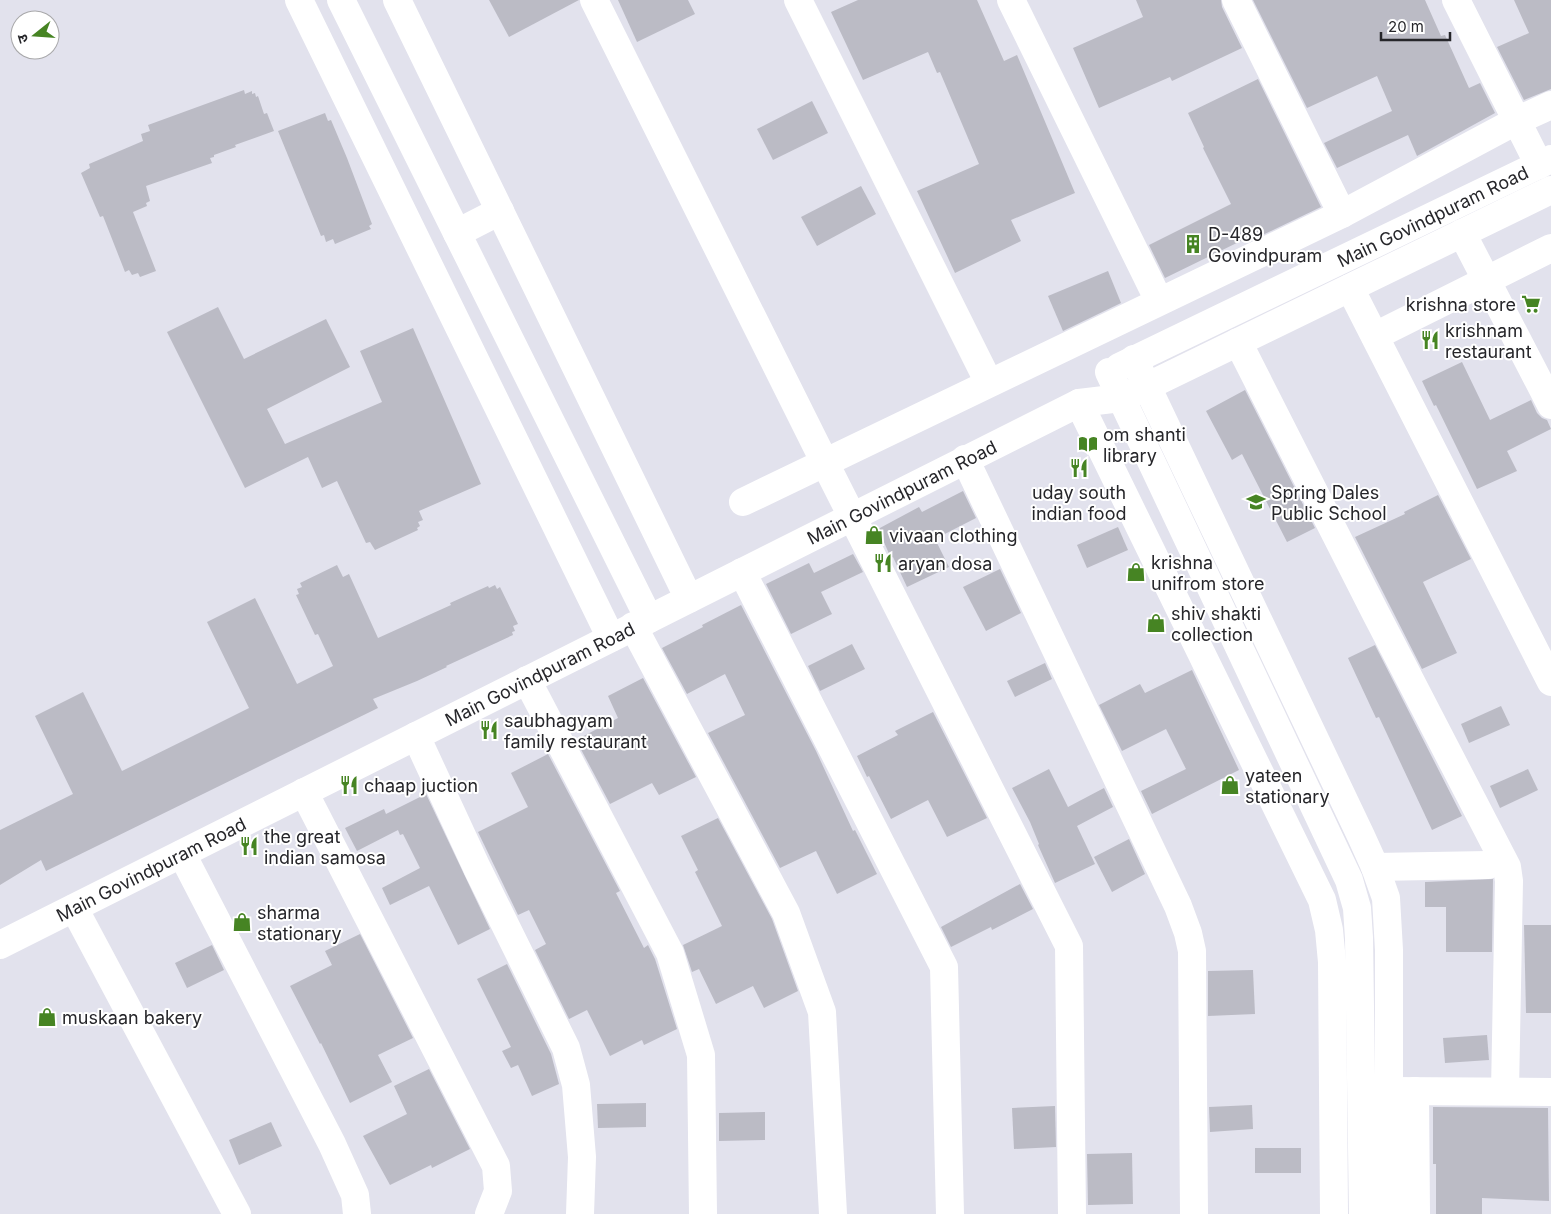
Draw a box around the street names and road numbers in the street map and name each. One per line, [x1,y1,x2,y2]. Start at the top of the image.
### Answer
street label: Main Govindpuram Road [1334,161,1531,271]
street label: Main Govindpuram Road [803,436,1000,548]
street label: Main Govindpuram Road [441,618,638,730]
street label: Main Govindpuram Road [53,813,249,926]

